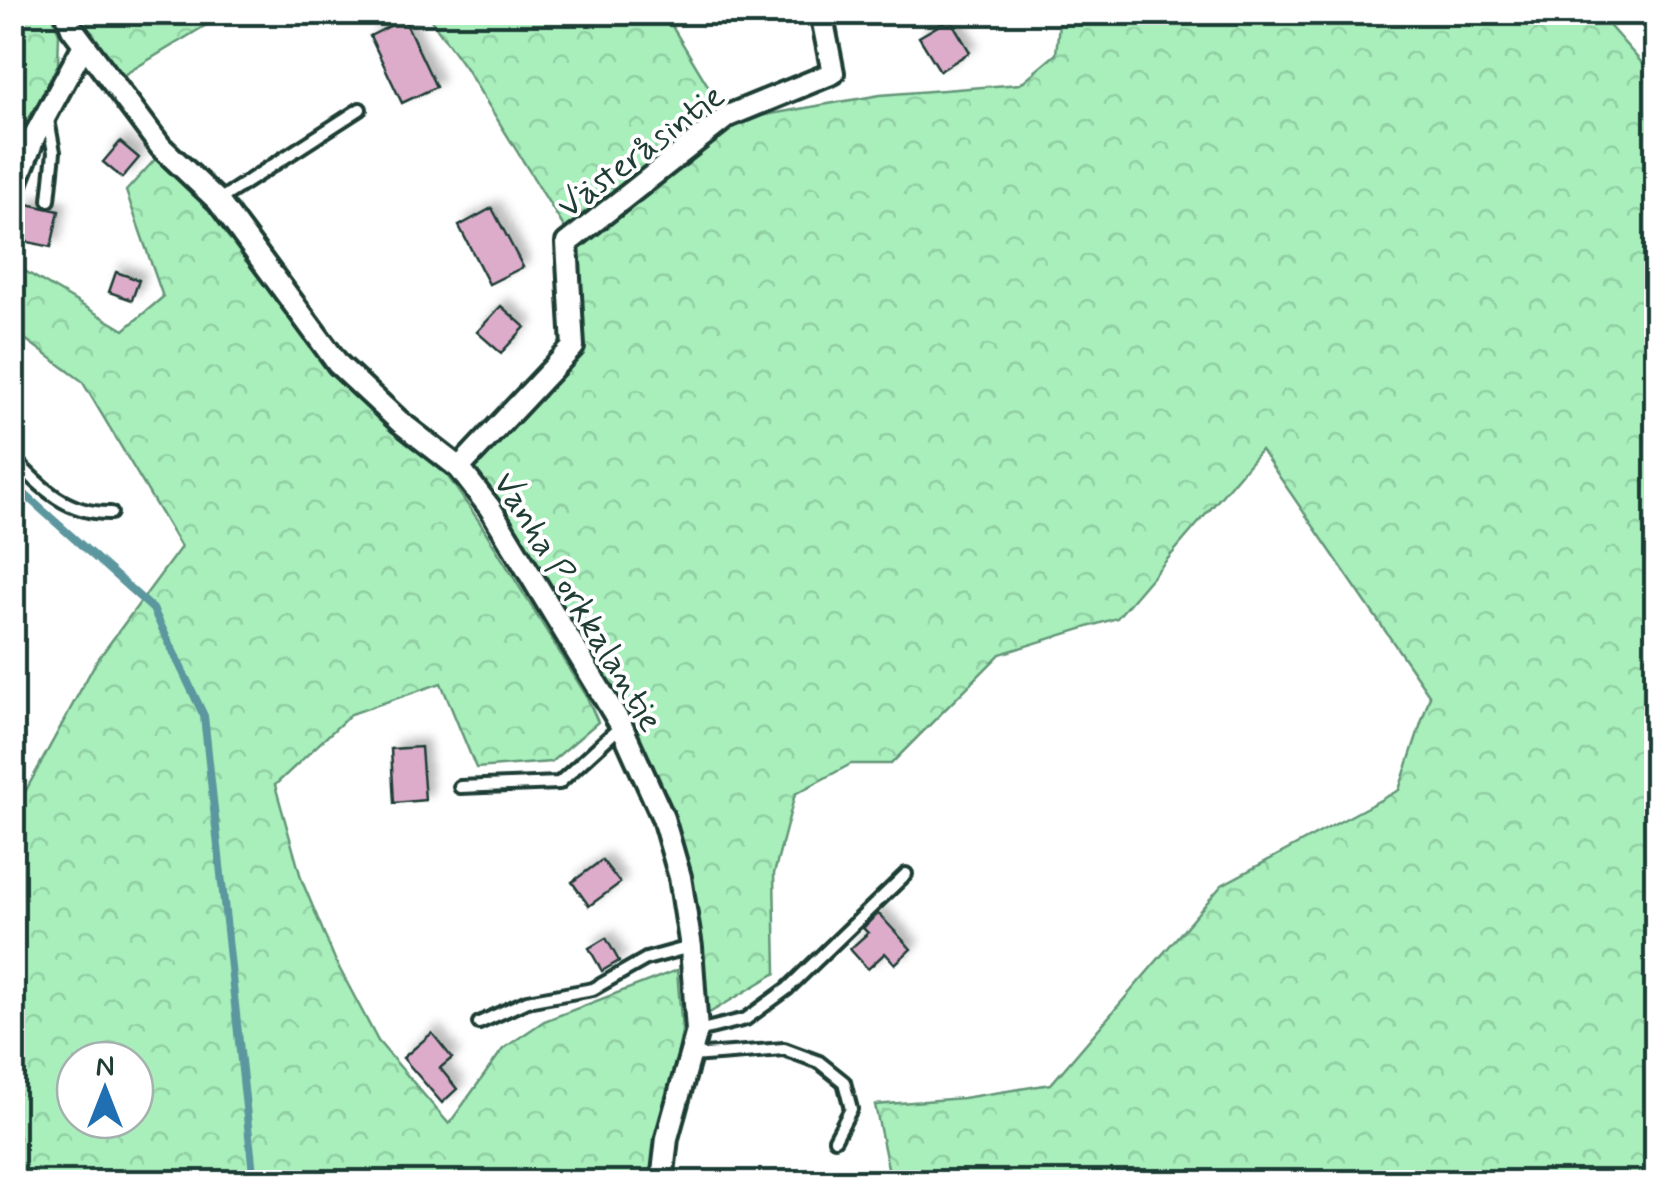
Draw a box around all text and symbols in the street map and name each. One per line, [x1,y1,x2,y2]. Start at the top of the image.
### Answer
street label: Västeråsintie [548,74,734,230]
street label: Vanha Porkkalantie [481,463,673,741]
north arrow [55,1040,155,1140]
text: N [96,1049,114,1086]

